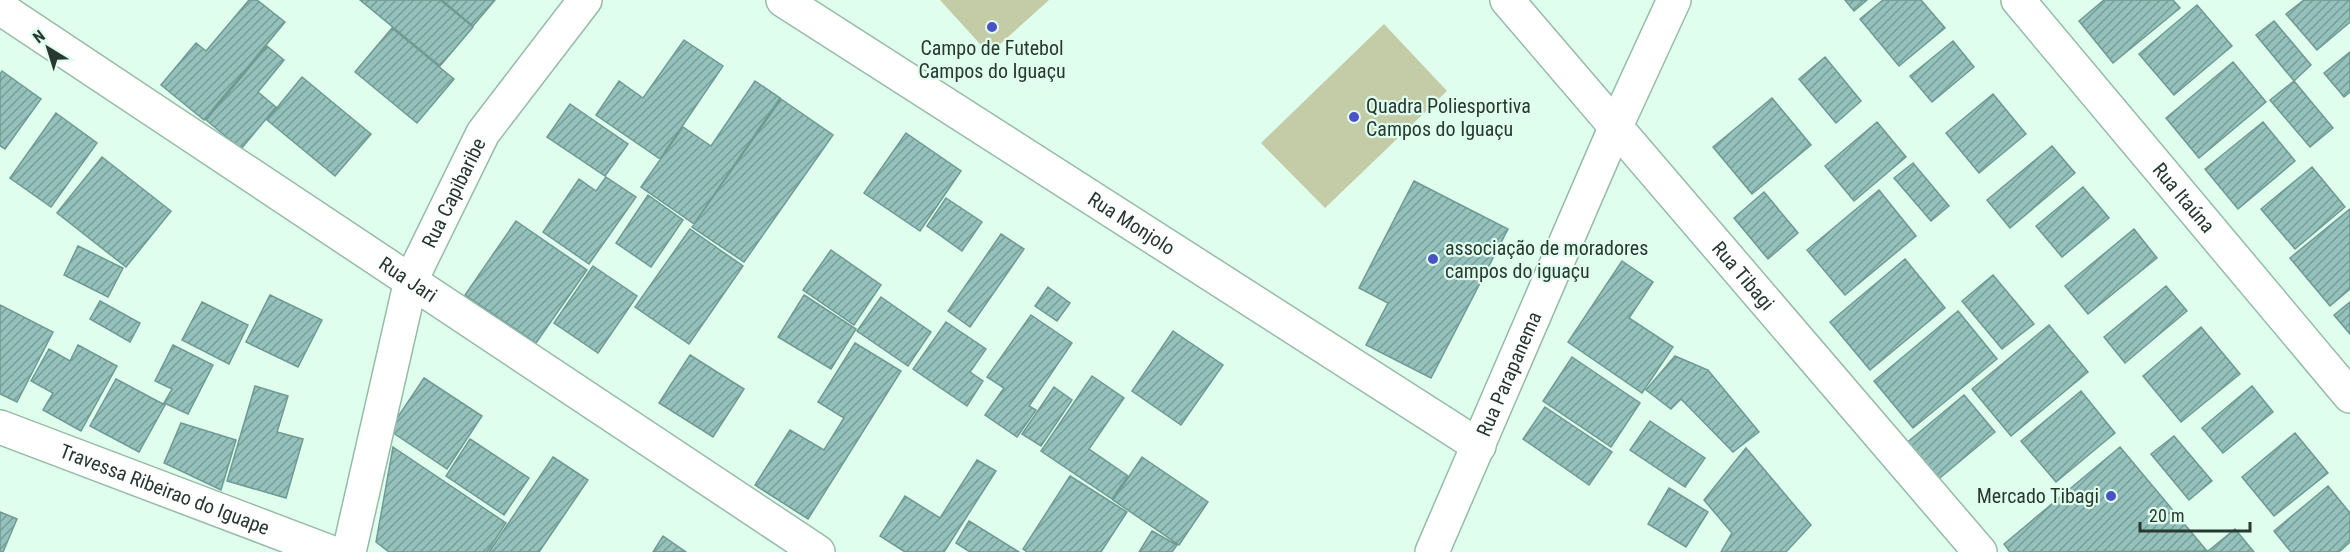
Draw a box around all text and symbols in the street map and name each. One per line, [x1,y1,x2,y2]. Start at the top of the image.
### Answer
north arrow [18,18,78,78]
marker: Campo de Futebol Campos do Iguaçu [985,20,999,34]
text: N [29,26,49,47]
place label: Campo de Futebol Campos do Iguaçu [918,36,1066,83]
place label: Quadra Poliesportiva Campos do Iguaçu [1366,94,1531,141]
marker: Quadra Poliesportiva Campos do Iguaçu [1347,110,1361,124]
street label: Rua Capibaribe [417,134,491,252]
street label: Rua Itaúna [2148,158,2220,238]
street label: Rua Monjolo [1084,187,1180,260]
place label: associação de moradores campos do iguaçu [1445,236,1648,283]
street label: Rua Tibagi [1707,236,1779,315]
street label: Rua Jari [375,252,441,307]
marker: associação de moradores campos do iguaçu [1426,252,1440,266]
street label: Rua Parapanema [1471,308,1546,440]
street label: Travessa Ribeirao do Iguape [57,439,273,540]
place label: Mercado Tibagi [1977,484,2099,508]
marker: Mercado Tibagi [2104,489,2118,503]
scale bar [2140,495,2250,533]
text: 20 m [2149,505,2184,526]

